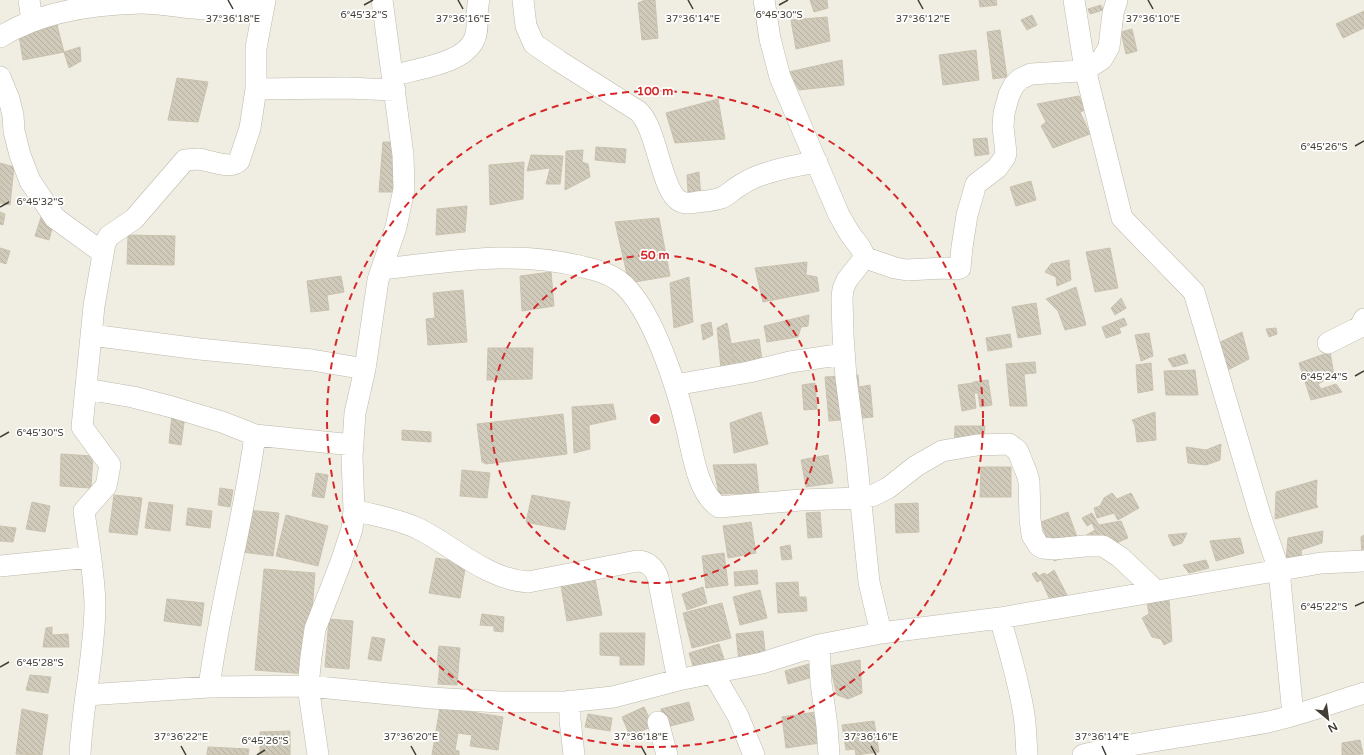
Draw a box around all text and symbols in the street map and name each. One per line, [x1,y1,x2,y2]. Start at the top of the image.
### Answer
text: 6°45'32"S [340,9,388,21]
text: 6°45'30"S [755,9,803,21]
text: 37°36'18"E [206,13,260,25]
text: 37°36'16"E [436,13,490,25]
text: 37°36'14"E [666,13,720,25]
text: 37°36'12"E [896,13,950,25]
text: 37°36'10"E [1126,13,1180,25]
text: 100 m [637,84,673,98]
text: 6°45'26"S [1300,141,1348,153]
text: 6°45'32"S [16,196,64,208]
text: 50 m [640,248,670,262]
text: 6°45'24"S [1300,371,1348,383]
centre of rings [648,412,662,426]
text: 6°45'30"S [16,427,64,439]
text: 6°45'22"S [1300,601,1348,613]
text: 6°45'28"S [16,657,64,669]
north arrow [1308,699,1348,739]
text: N [1326,719,1340,735]
text: 37°36'22"E [154,731,208,743]
text: 37°36'20"E [384,731,438,743]
text: 37°36'18"E [614,731,668,743]
text: 37°36'16"E [844,731,898,743]
text: 37°36'14"E [1075,731,1129,743]
text: 6°45'26"S [241,735,289,747]

